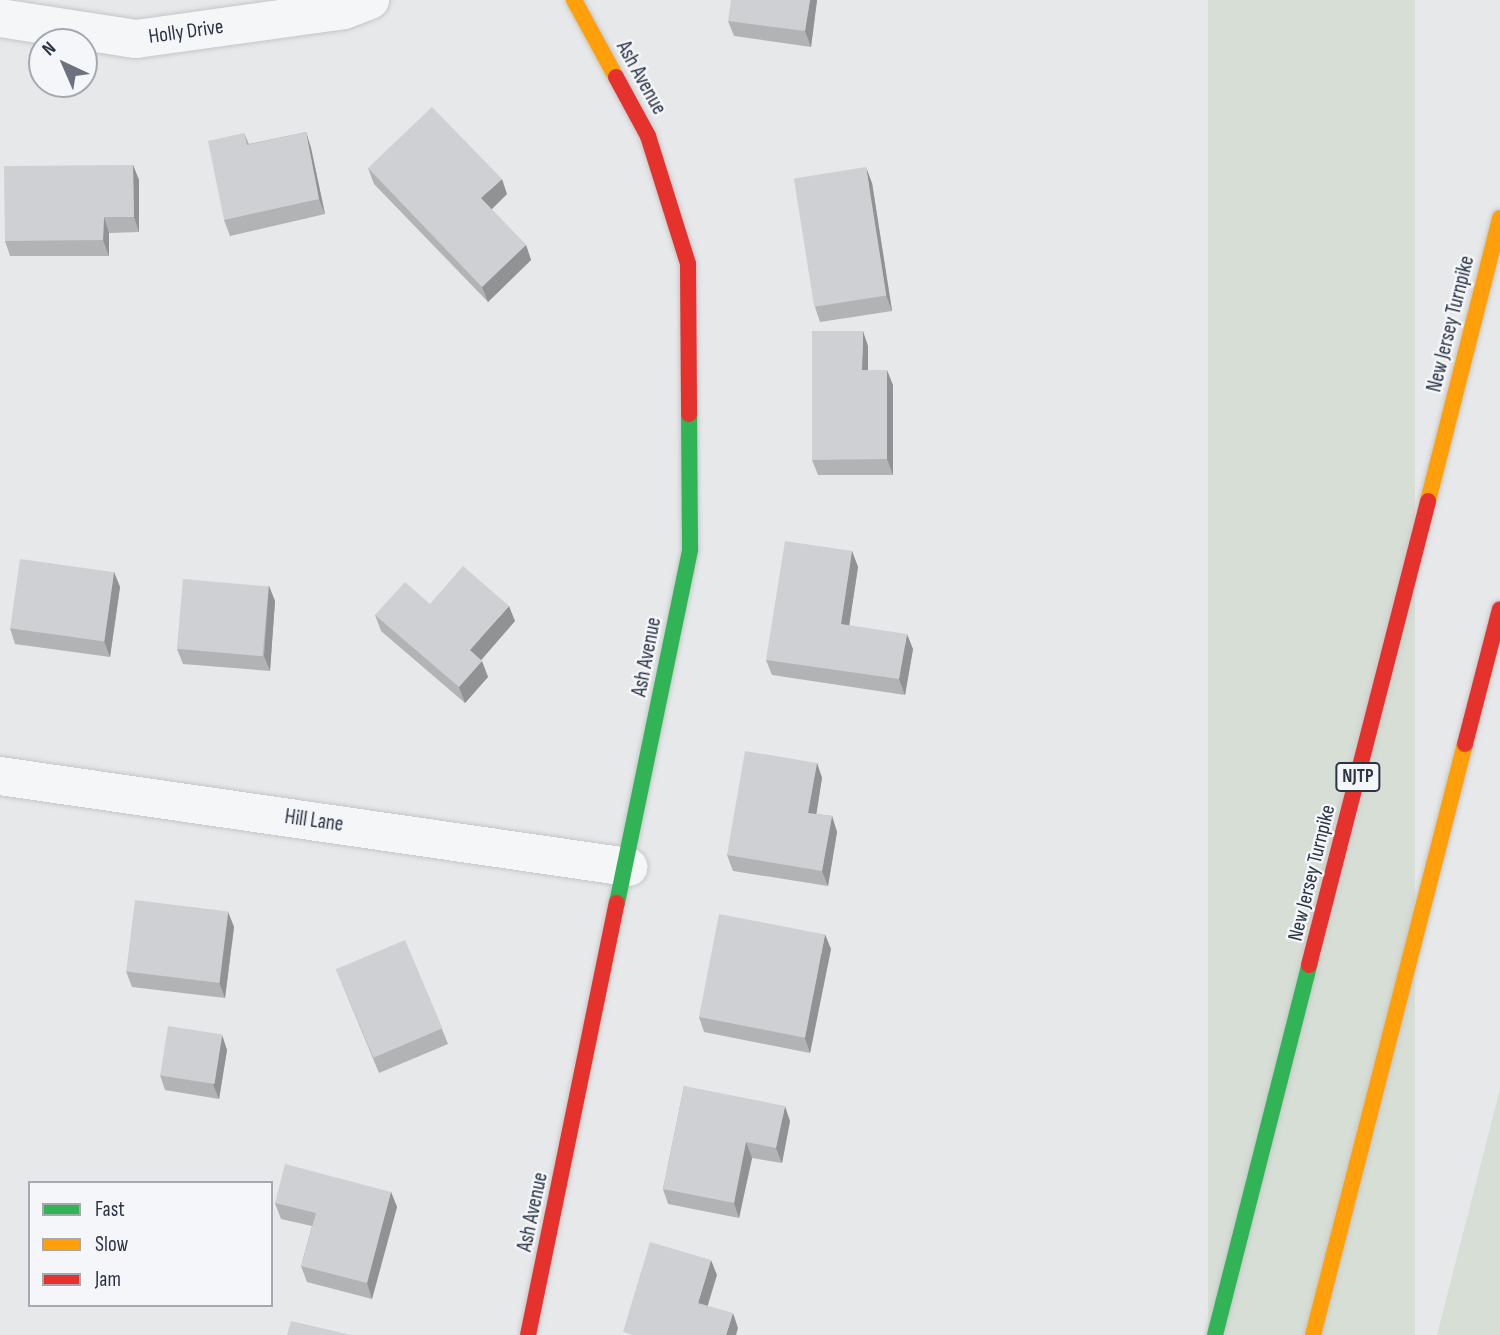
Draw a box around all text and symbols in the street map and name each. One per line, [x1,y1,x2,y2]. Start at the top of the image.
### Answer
street label: Holly Drive [147,14,225,50]
north arrow [28,28,98,98]
text: N [38,37,61,61]
street label: Ash Avenue [611,37,671,119]
street label: New Jersey Turnpike [1422,253,1480,395]
street label: Ash Avenue [627,615,667,699]
road number: NJTP [1335,762,1381,792]
street label: New Jersey Turnpike [1283,802,1341,944]
street label: Hill Lane [283,804,345,838]
street label: Ash Avenue [512,1170,554,1254]
legend [28,1181,273,1307]
text: Fast [95,1197,125,1222]
text: Slow [95,1232,128,1257]
text: Jam [95,1267,121,1292]

